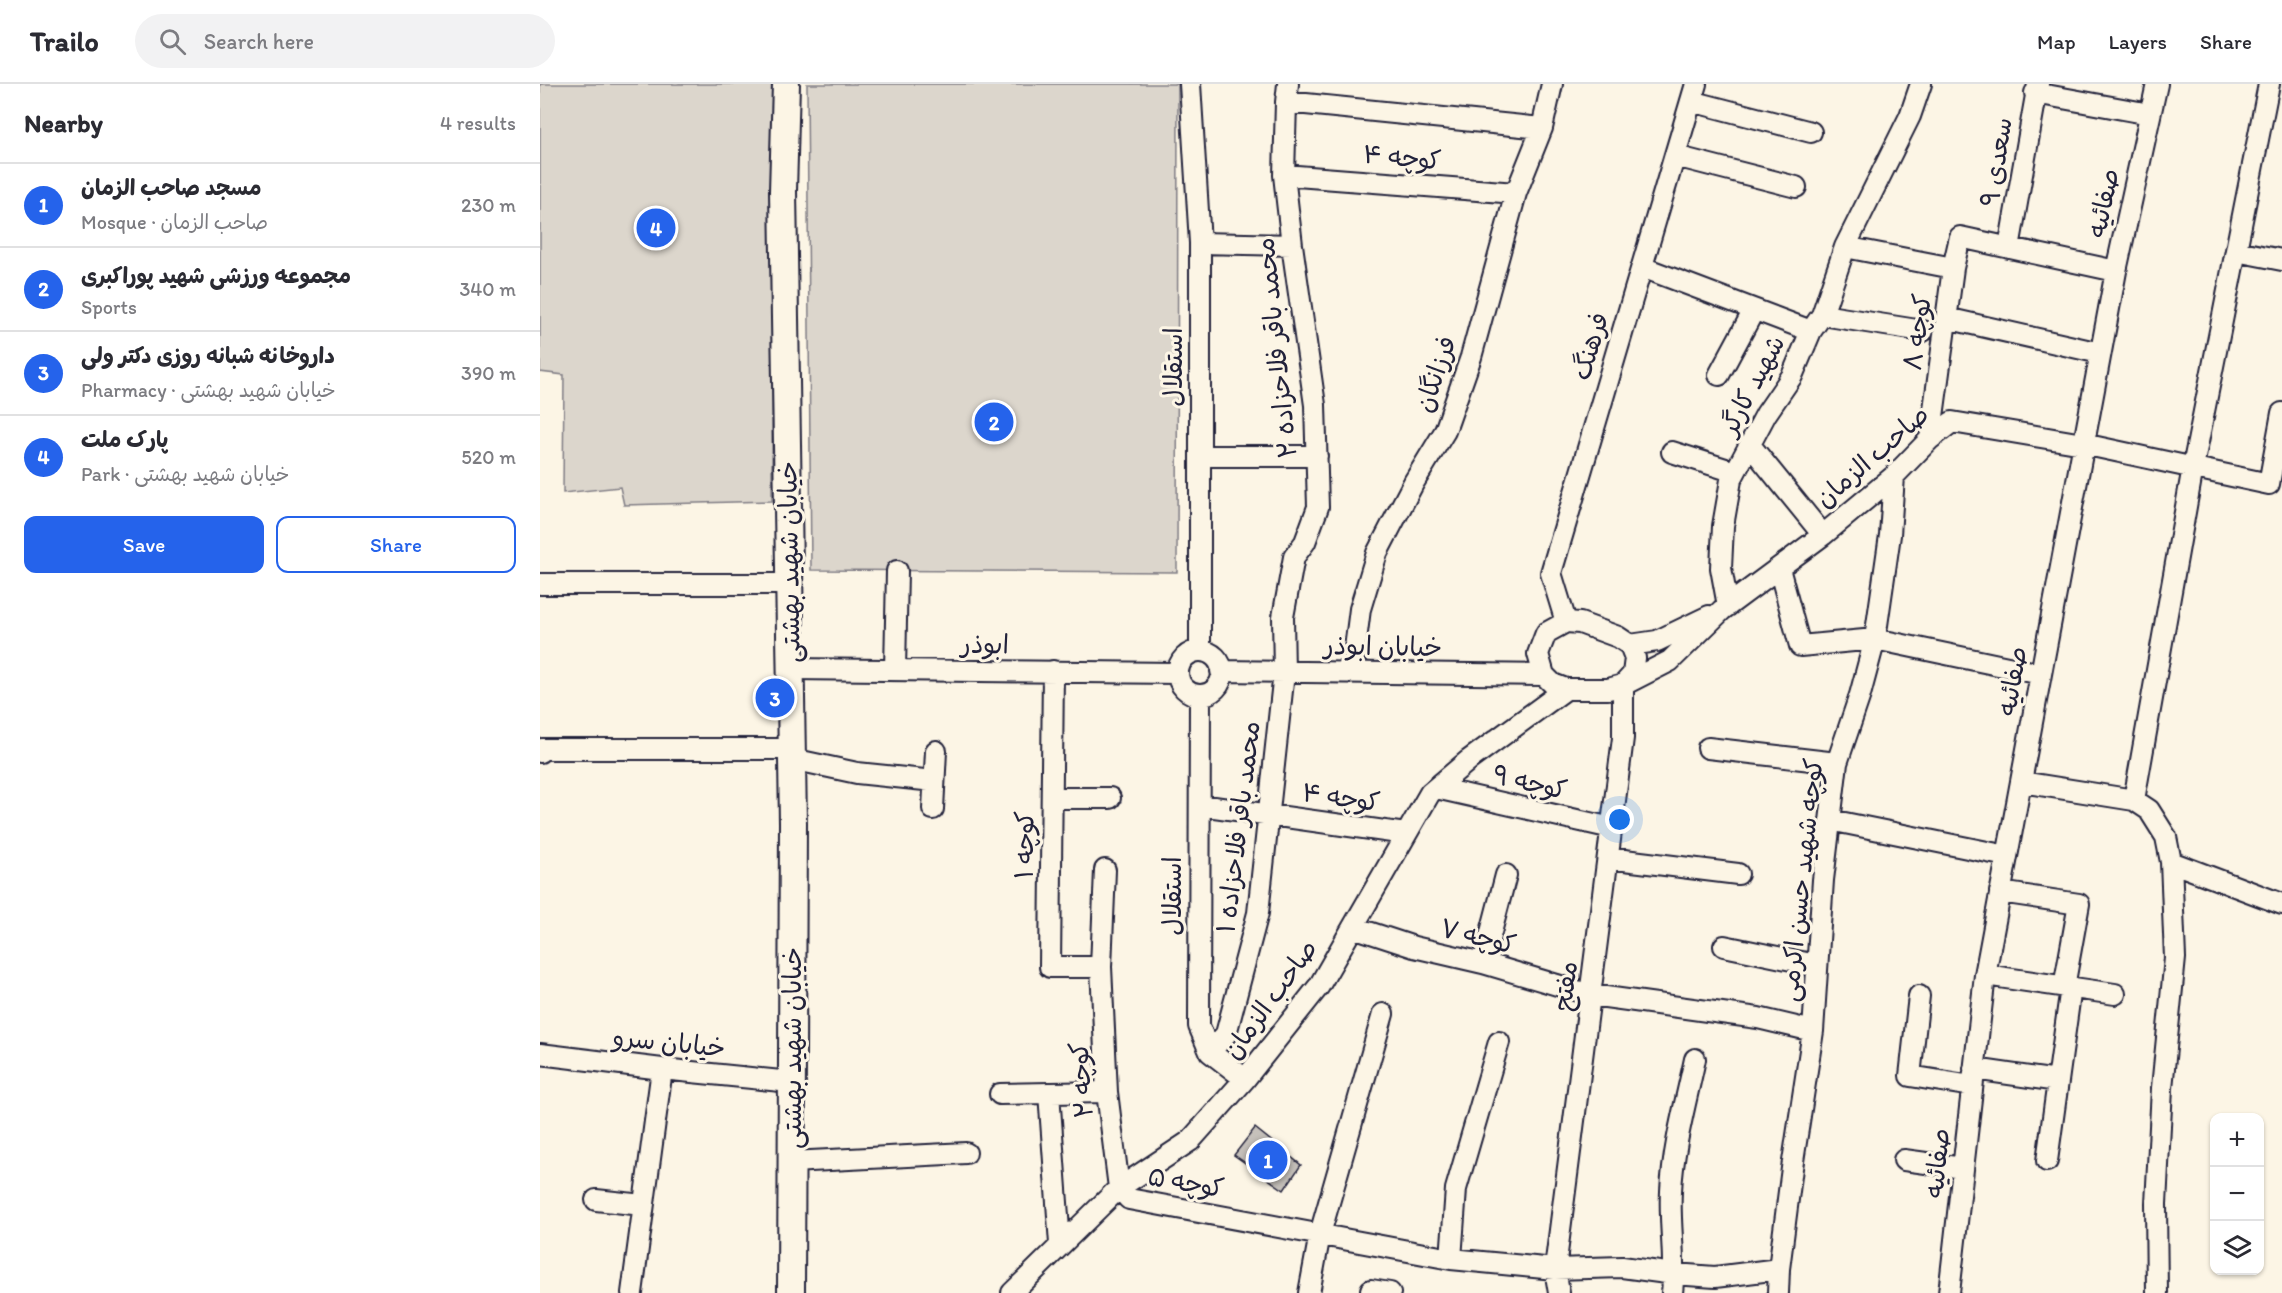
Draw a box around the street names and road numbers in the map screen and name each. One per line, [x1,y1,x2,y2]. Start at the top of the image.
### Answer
street label: سعدی ۹ [1973,115,2019,209]
street label: کوچه ۴ [1362,138,1442,176]
street label: صفائیه [2080,166,2126,240]
street label: محمد باقر فلاحزاده ۲ [1249,236,1303,460]
street label: کوچه ۸ [1896,292,1938,372]
street label: فرهنگ [1565,308,1615,384]
street label: استقلال [1157,327,1189,407]
street label: شهید کارگر [1711,330,1792,442]
street label: فرزانگان [1407,332,1463,416]
street label: صاحب الزمان [1809,398,1935,514]
street label: خیابان شهید بهشتی [771,461,808,663]
street label: ابوذر [959,628,1009,660]
street label: خیابان ابوذر [1322,629,1442,663]
street label: صفائیه [1990,644,2034,718]
street label: محمد باقر فلاحزاده ۱ [1209,719,1267,935]
street label: کوچه شهید حسن اکرمی [1772,757,1831,1003]
street label: کوچه ۹ [1490,758,1570,806]
street label: کوچه ۴ [1300,776,1382,818]
street label: کوچه ۱ [1007,811,1041,879]
street label: استقلال [1156,856,1188,936]
street label: کوچه ۷ [1437,911,1519,961]
street label: صاحب الزمان [1216,933,1324,1065]
street label: خیابان شهید بهشتی [776,947,809,1149]
street label: مفتح [1546,959,1586,1013]
street label: خیابان سرو [610,1020,727,1065]
street label: کوچه ۲ [1062,1041,1100,1119]
street label: صفائیه [1917,1127,1957,1199]
street label: کوچه ۵ [1145,1160,1227,1204]

